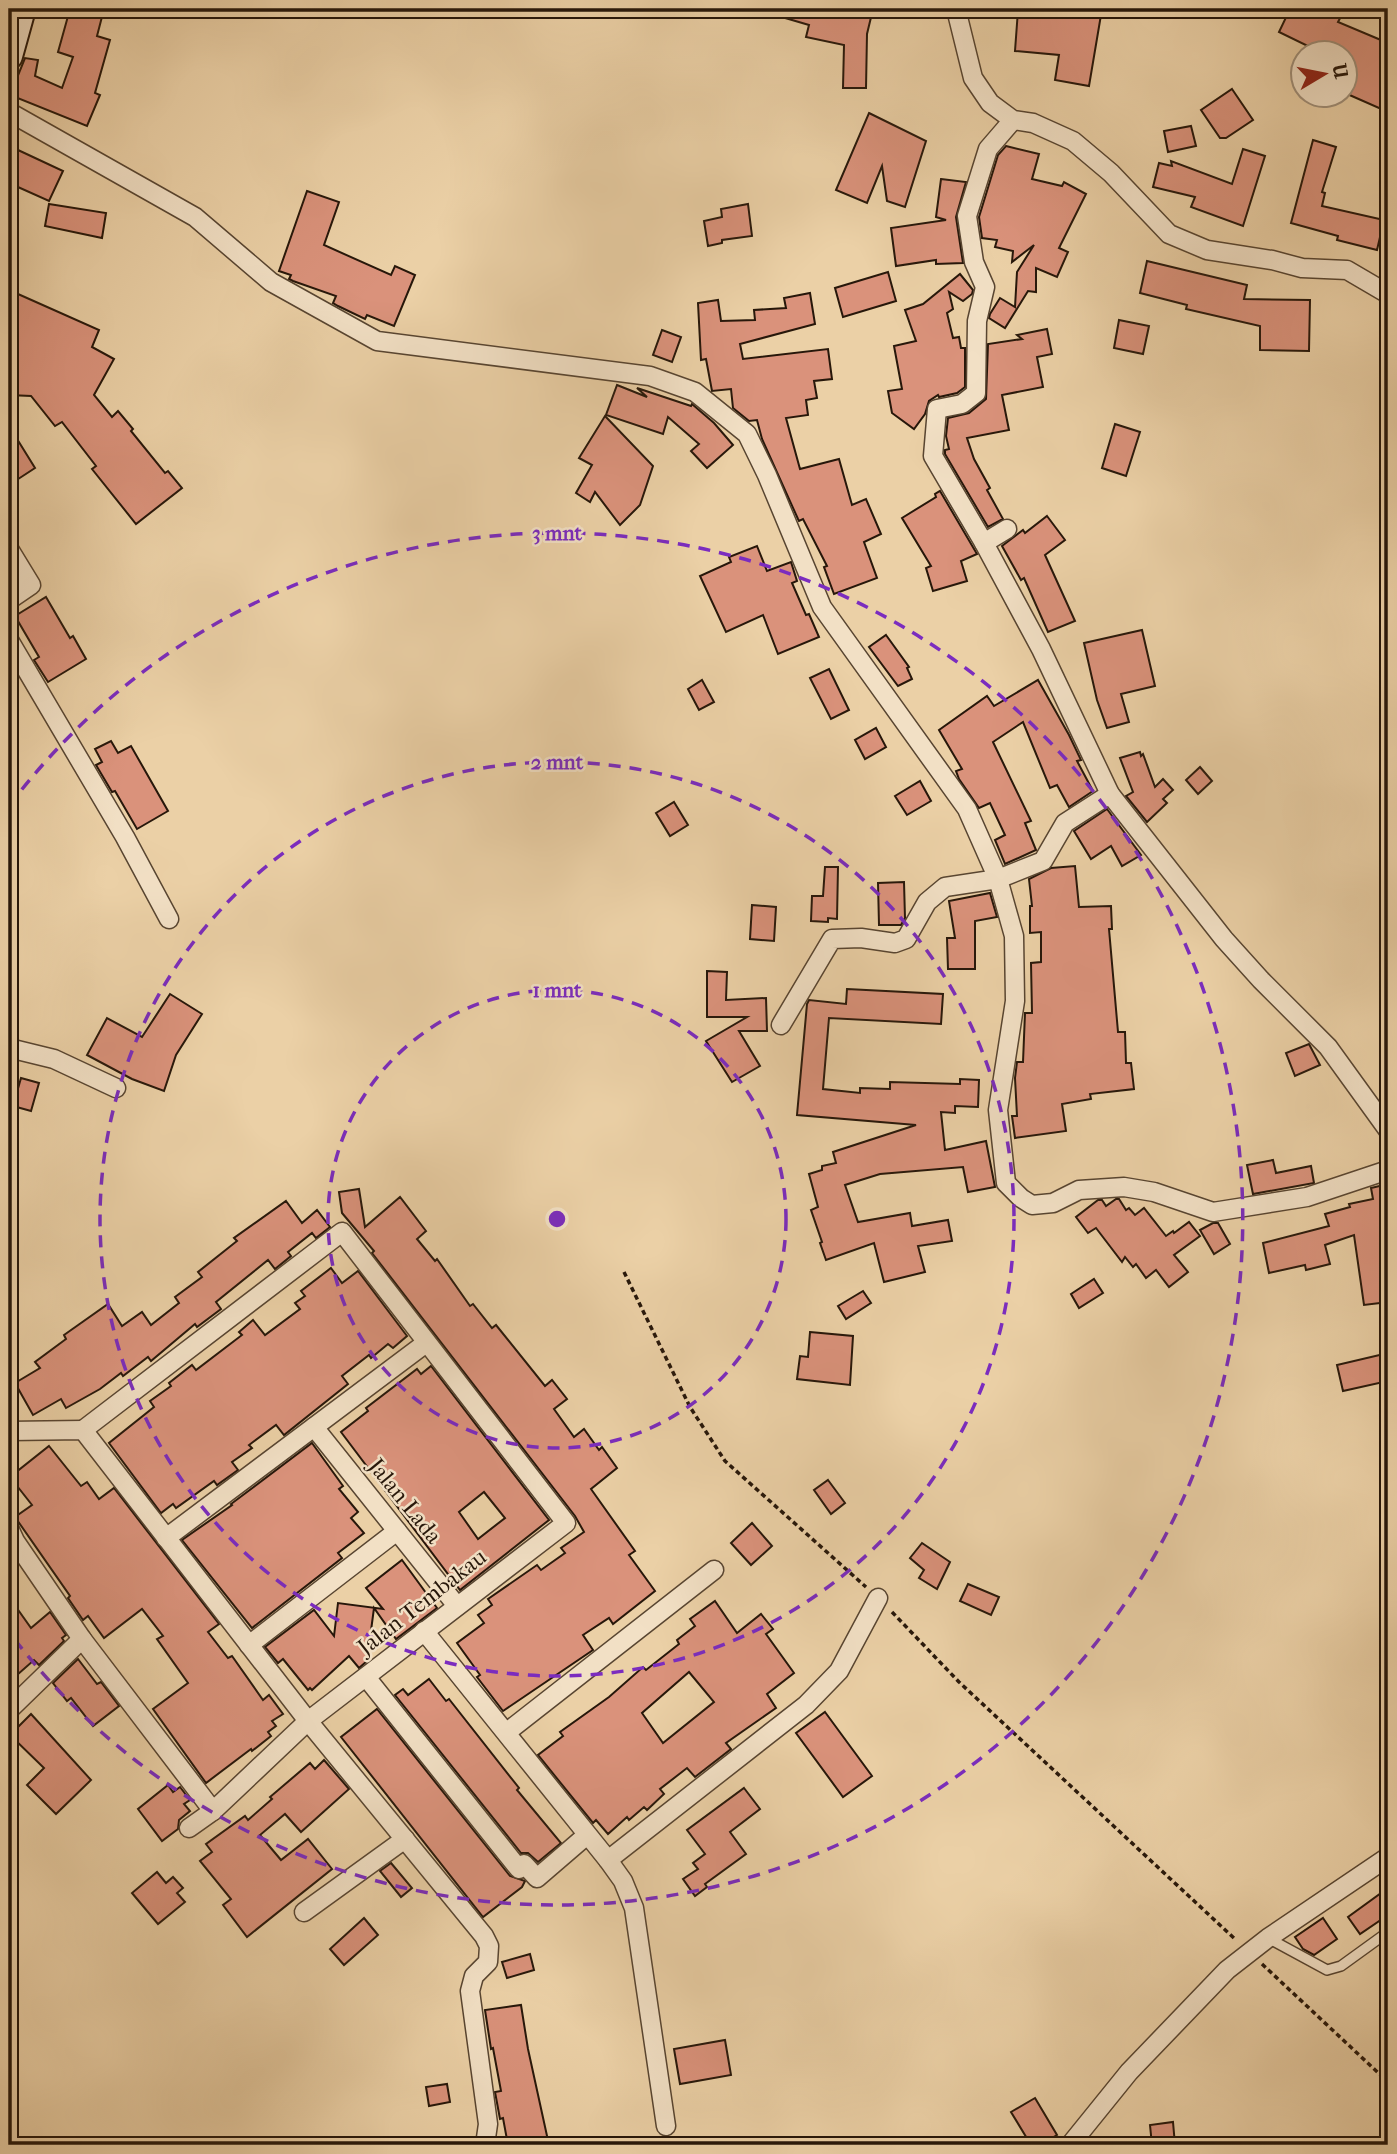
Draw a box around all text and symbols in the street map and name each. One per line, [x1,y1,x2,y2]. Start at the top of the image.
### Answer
north arrow [1288,38,1358,108]
text: U [1327,61,1352,81]
text: 3 mnt [532,521,583,545]
text: 2 mnt [531,750,584,774]
text: 1 mnt [533,978,582,1002]
centre of rings [545,1207,569,1231]
street label: Jalan Lada [361,1451,448,1549]
street label: Jalan Tembakau [351,1543,492,1662]

